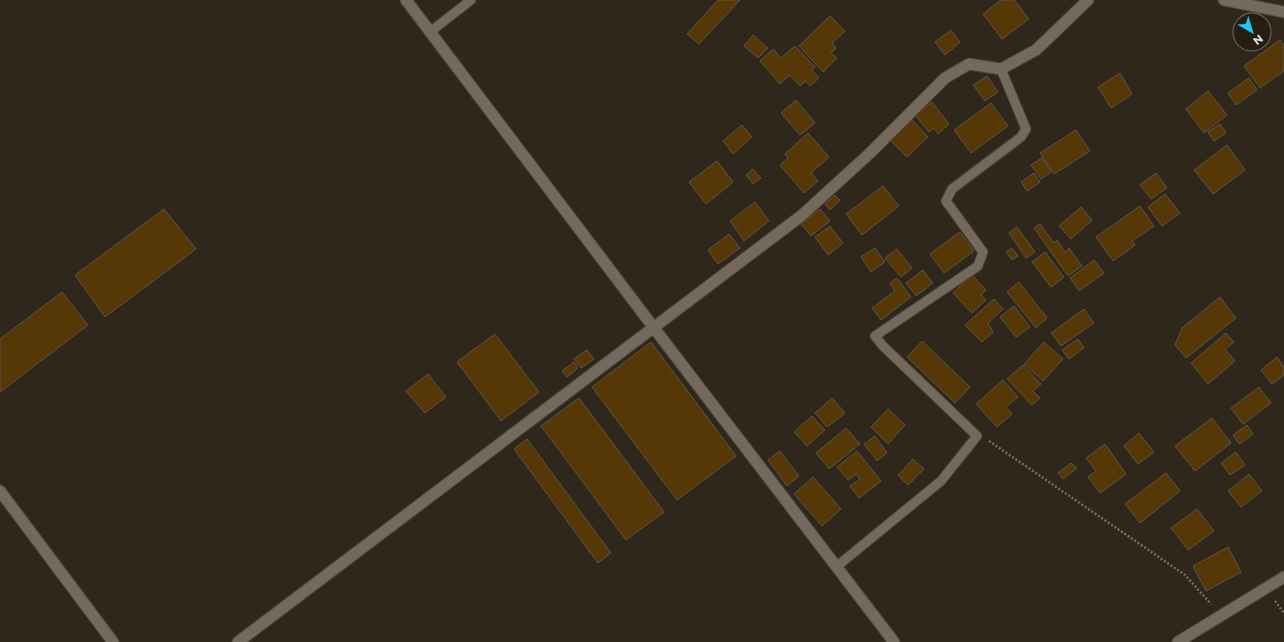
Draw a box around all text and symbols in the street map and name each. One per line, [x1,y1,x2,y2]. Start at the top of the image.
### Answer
north arrow [1232,12,1272,52]
text: N [1250,32,1266,48]

